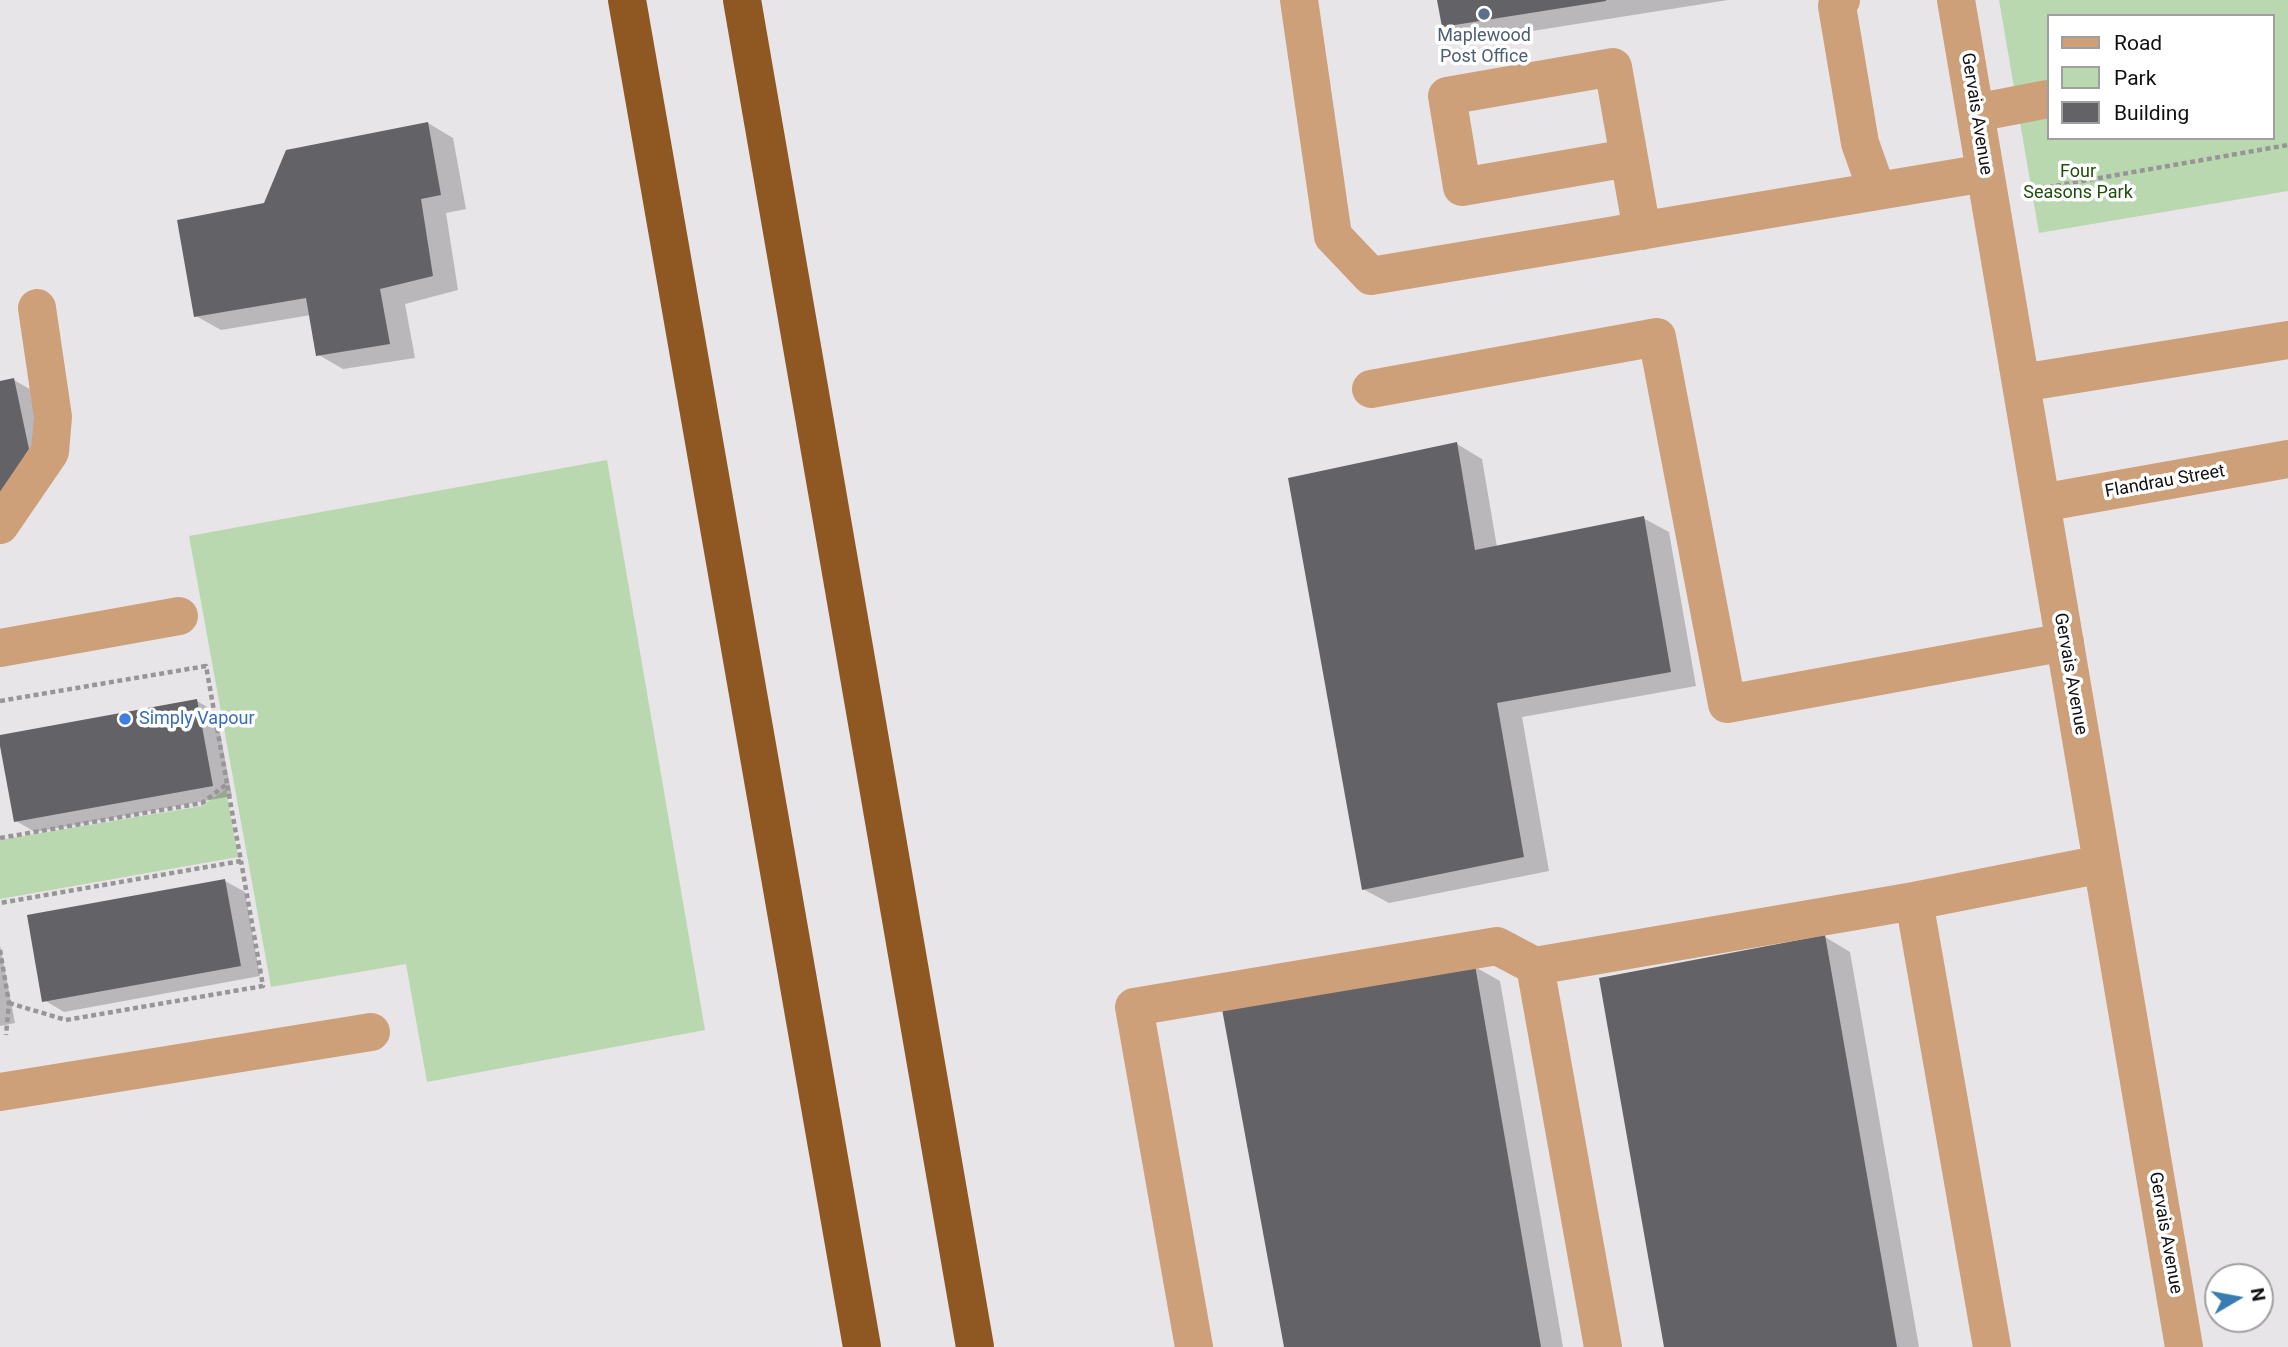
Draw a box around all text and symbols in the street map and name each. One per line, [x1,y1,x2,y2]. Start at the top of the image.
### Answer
marker: Maplewood Post Office [1476,6,1492,22]
legend [2046,14,2274,140]
place label: Maplewood Post Office [1437,25,1531,68]
text: Road [2114,31,2162,55]
street label: Gervais Avenue [1956,51,1996,177]
text: Park [2114,66,2156,90]
text: Building [2114,101,2189,125]
park label: Four Seasons Park [2023,161,2133,204]
street label: Flandrau Street [2103,461,2227,503]
street label: Gervais Avenue [2049,611,2091,737]
place label: Simply Vapour [139,708,255,730]
marker: Simply Vapour [117,711,133,727]
street label: Gervais Avenue [2144,1170,2186,1296]
north arrow [2204,1263,2274,1333]
text: N [2246,1286,2271,1303]

